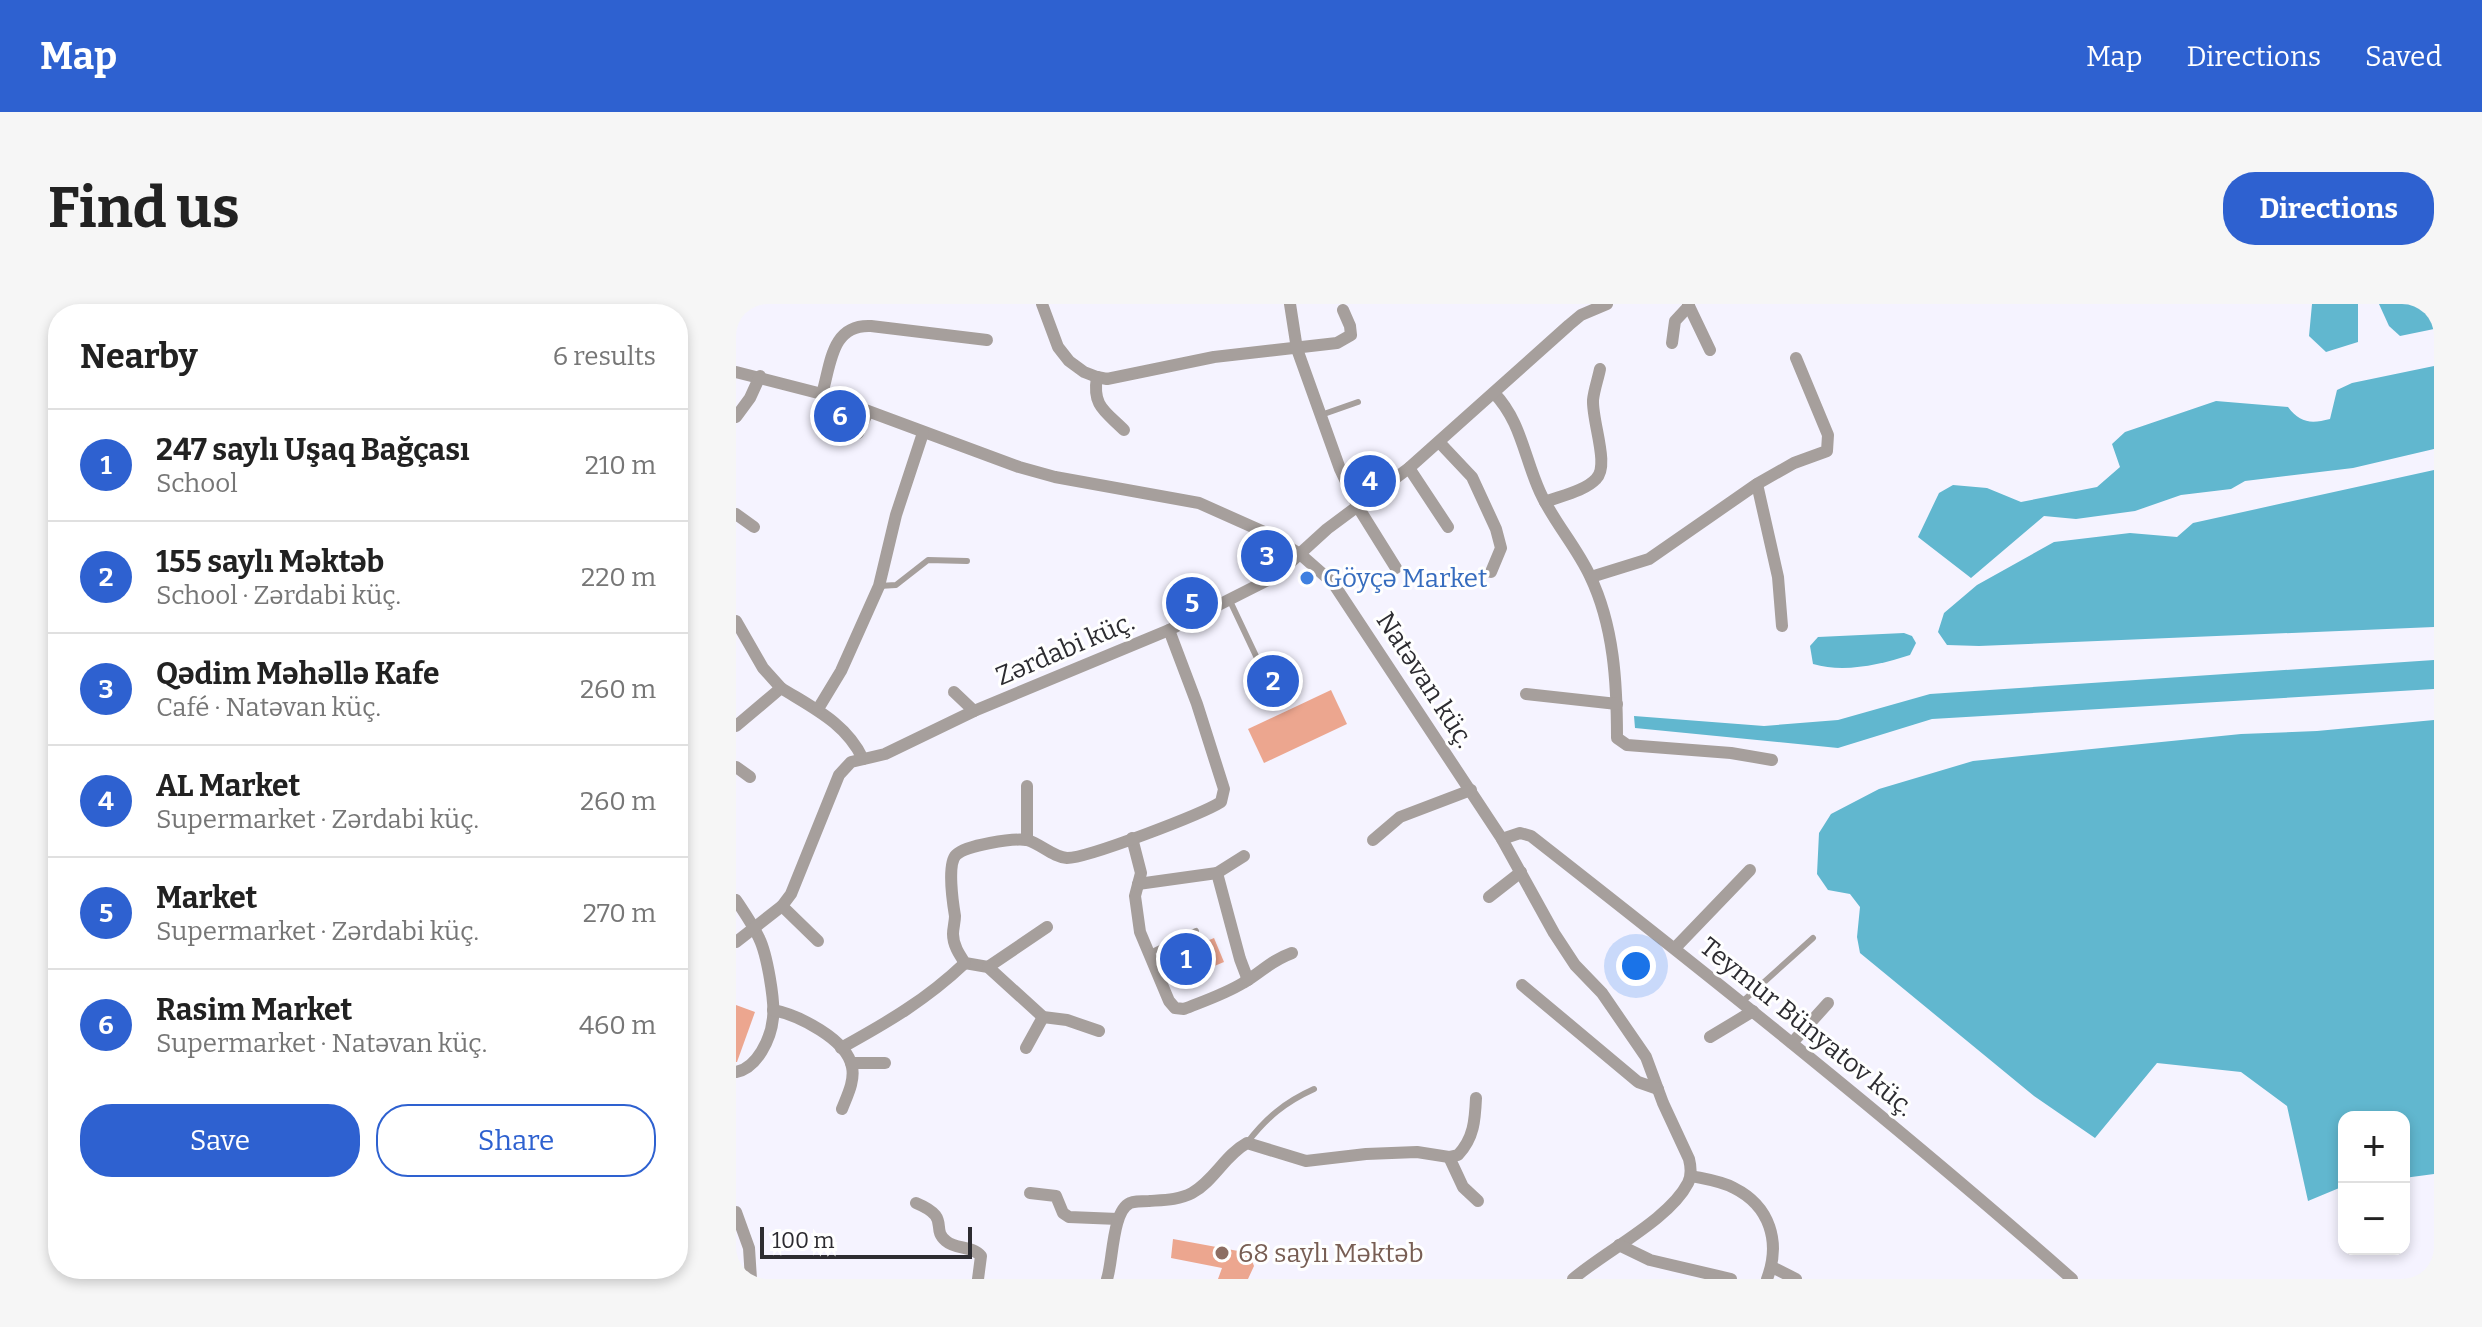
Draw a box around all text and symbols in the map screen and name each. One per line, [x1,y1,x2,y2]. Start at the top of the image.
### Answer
text: Map [40,33,117,79]
text: Map [2086,40,2142,73]
text: Directions [2186,40,2321,73]
text: Saved [2365,40,2442,73]
button: Directions [2223,172,2434,245]
text: Find us [48,175,240,242]
text: Nearby [80,336,198,377]
text: 6 results [553,341,656,372]
pin: 6 [814,386,866,446]
text: 247 saylı Uşaq Bağçası [156,432,470,468]
text: 1 [100,450,112,481]
text: 210 m [585,450,656,481]
pin: 4 [1344,451,1396,511]
text: School [156,468,238,499]
pin: 3 [1241,526,1293,586]
text: 155 saylı Məktəb [156,544,384,580]
text: 2 [99,562,113,593]
text: 220 m [581,562,656,593]
place label: Göyçə Market [1323,563,1488,594]
marker: Göyçə Market [1298,569,1316,587]
pin: 5 [1166,573,1218,633]
text: School · Zərdabi küç. [156,580,401,611]
street label: Zərdabi küç. [991,606,1139,692]
street label: Natəvan küç. [1370,606,1480,754]
pin: 2 [1247,651,1299,711]
text: Qədim Məhəllə Kafe [156,656,439,692]
text: 3 [99,674,113,705]
text: 260 m [580,674,656,705]
text: Café · Natəvan küç. [156,692,381,723]
text: AL Market [156,768,300,804]
text: 4 [98,786,114,817]
text: 260 m [580,786,656,817]
text: Supermarket · Zərdabi küç. [156,804,479,835]
text: Market [156,880,257,916]
text: 5 [99,898,113,929]
text: 270 m [583,898,656,929]
text: Supermarket · Zərdabi küç. [156,916,479,947]
pin: 1 [1160,929,1212,989]
street label: Teymur Bünyatov küç. [1694,931,1920,1123]
your location [1616,946,1656,986]
text: Rasim Market [156,992,352,1028]
text: 6 [98,1010,114,1041]
text: 460 m [579,1010,656,1041]
text: Supermarket · Natəvan küç. [156,1028,487,1059]
button: Save [80,1104,360,1177]
button: Share [376,1104,656,1177]
map controls [2338,1111,2410,1255]
button: + [2338,1111,2410,1183]
button: − [2338,1183,2410,1255]
scale bar [760,1223,972,1259]
text: 100 m [772,1227,835,1254]
place label: 68 saylı Məktəb [1238,1238,1424,1269]
marker: 68 saylı Məktəb [1213,1244,1231,1262]

